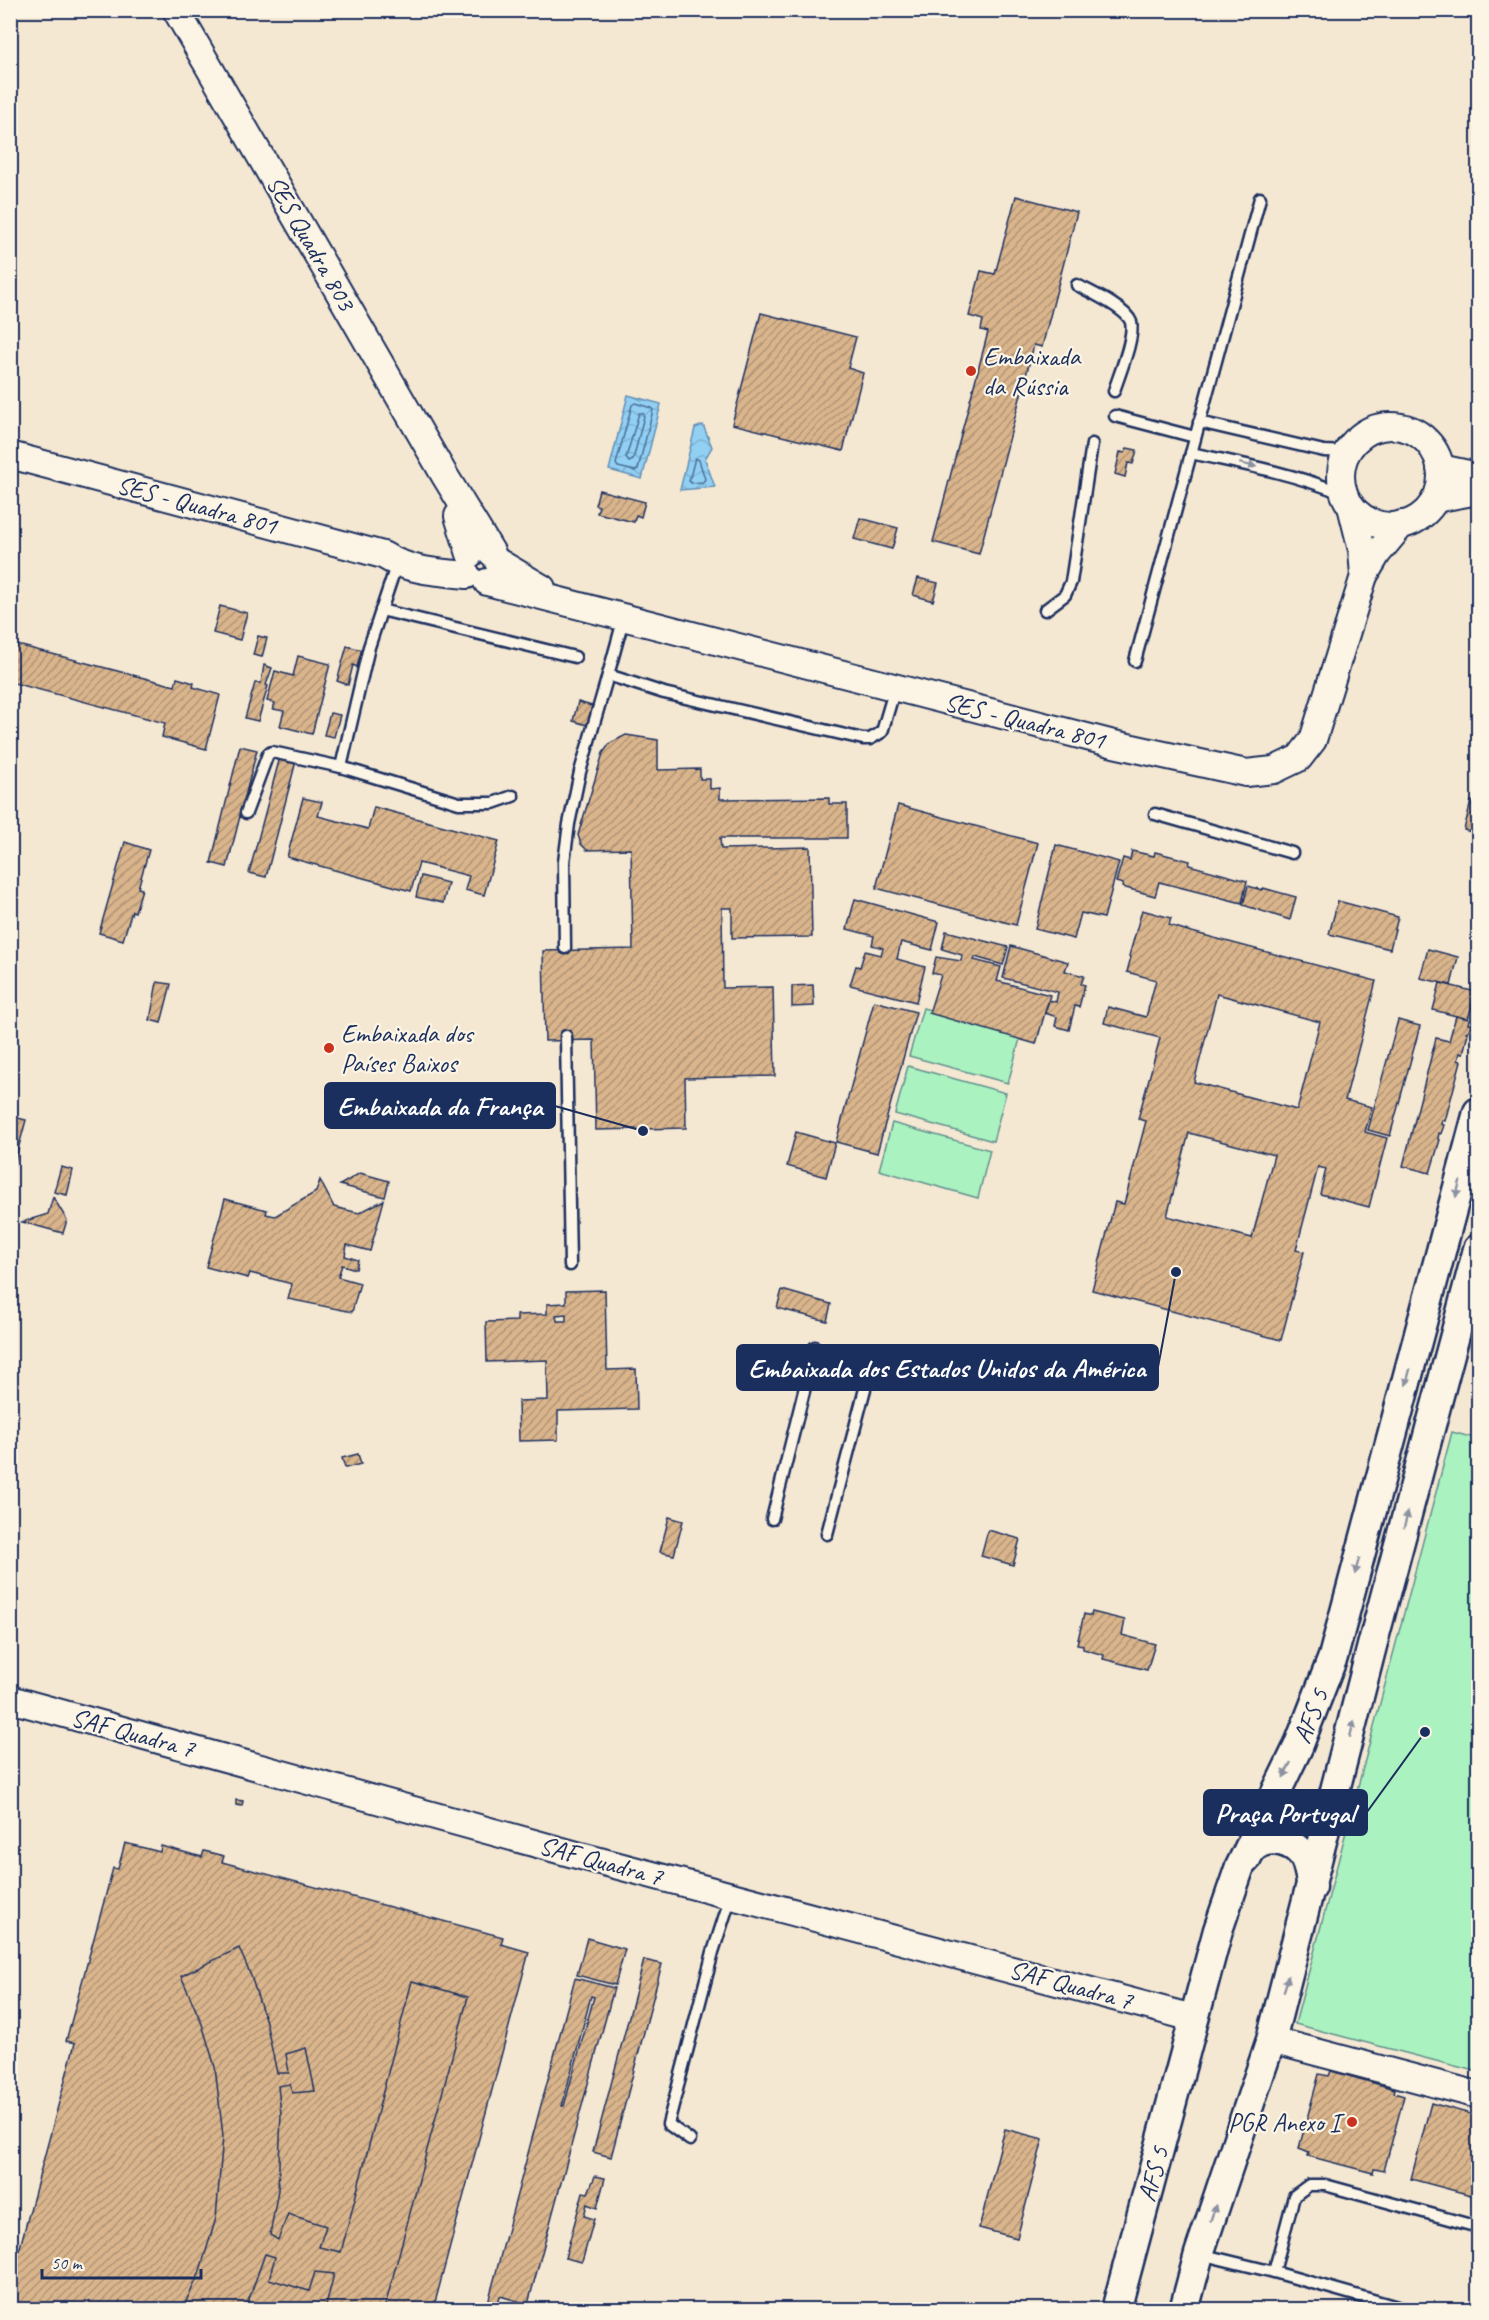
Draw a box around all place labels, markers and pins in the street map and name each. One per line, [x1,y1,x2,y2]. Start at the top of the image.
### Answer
place label: Embaixada da Rússia [983,340,1082,403]
marker: Embaixada da Rússia [964,364,978,378]
place label: Embaixada dos Países Baixos [341,1017,475,1080]
marker: Embaixada dos Países Baixos [322,1041,336,1055]
callout: Embaixada da França [325,1083,555,1128]
callout: Embaixada dos Estados Unidos da América [737,1345,1158,1390]
callout: Praça Portugal [1204,1790,1367,1835]
place label: PGR Anexo I [1228,2106,1346,2139]
marker: PGR Anexo I [1345,2115,1359,2129]

